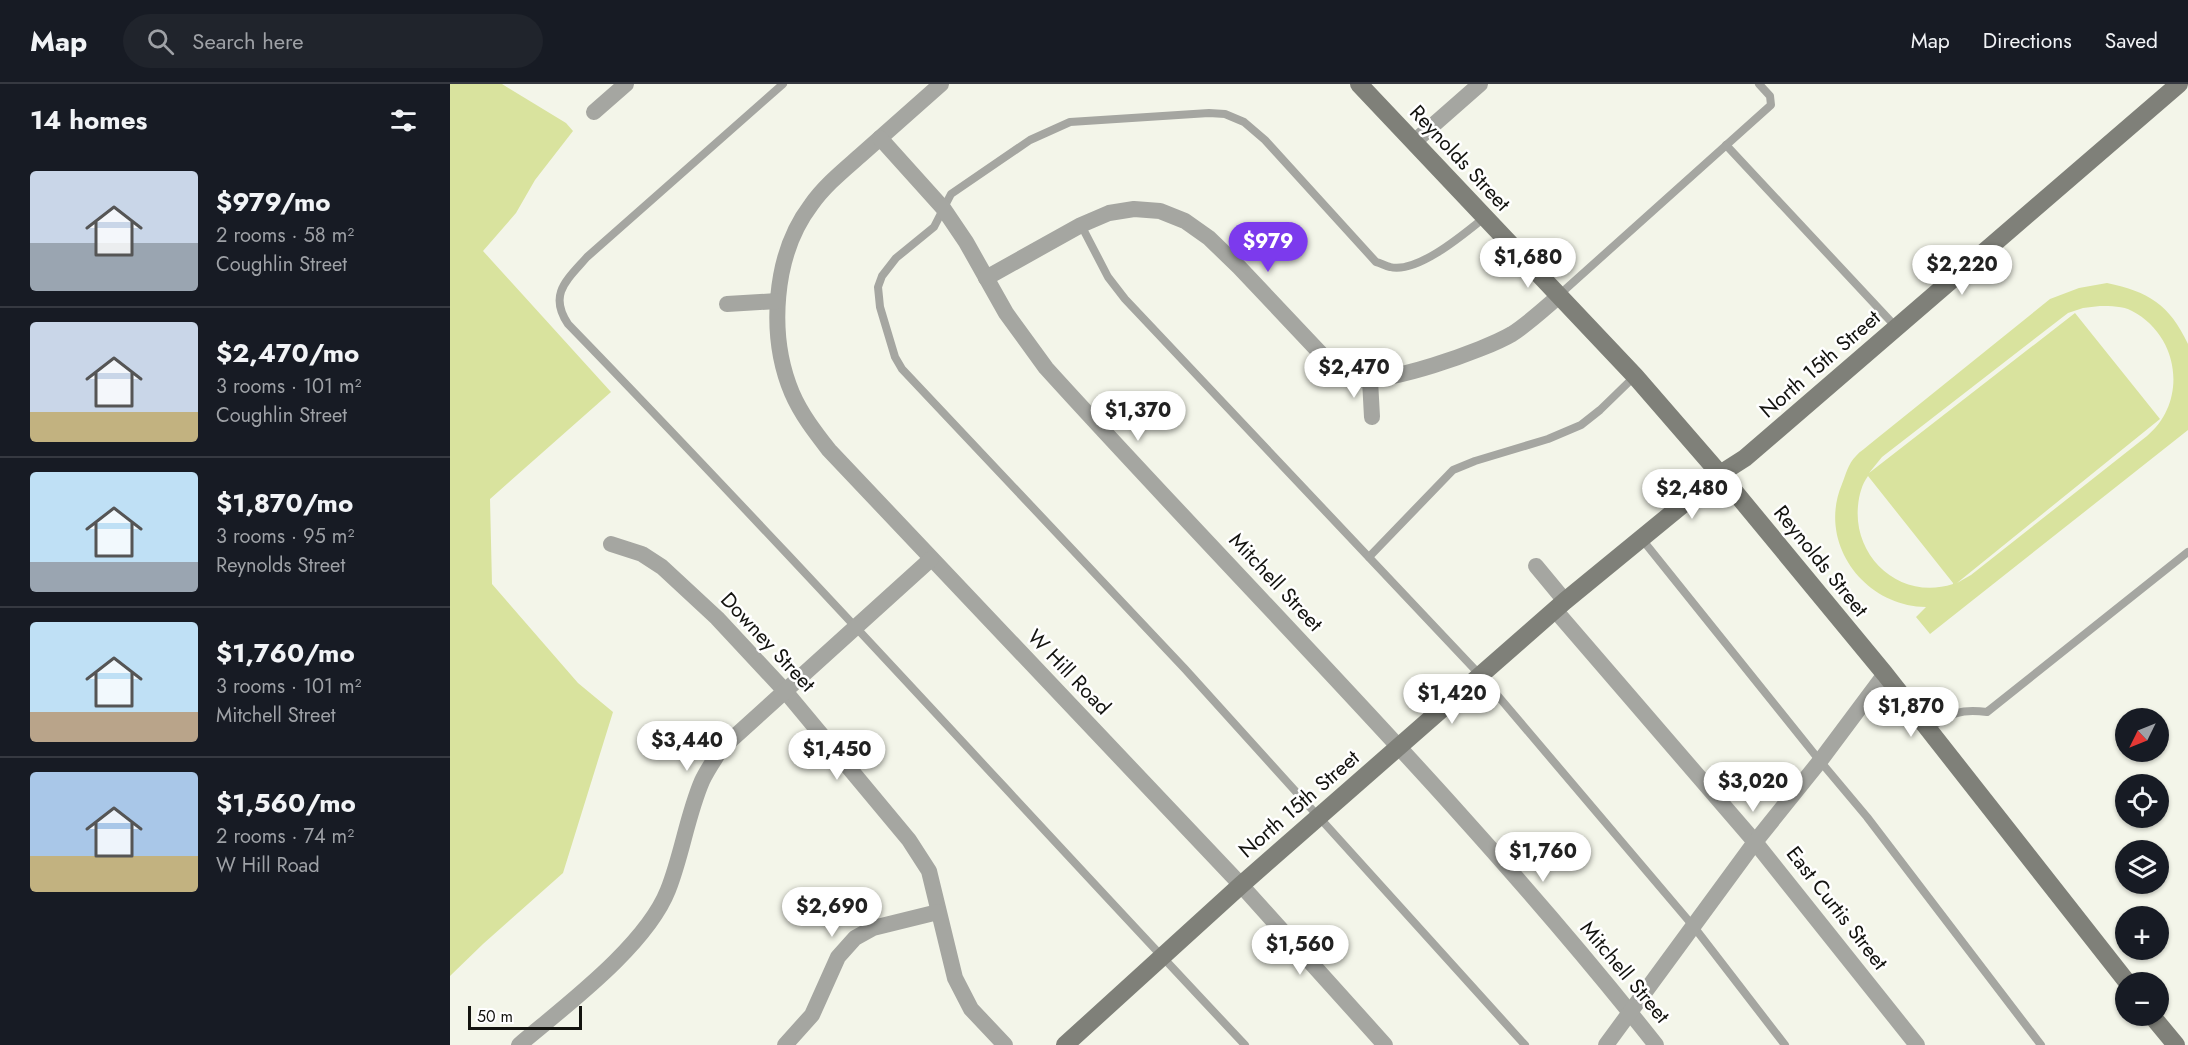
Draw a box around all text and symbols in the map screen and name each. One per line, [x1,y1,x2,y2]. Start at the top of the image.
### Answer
search box [123,14,543,68]
text: Map [30,21,87,62]
icon: search [144,25,177,58]
text: Search here [192,25,304,57]
text: Map [1911,26,1950,56]
text: Directions [1983,26,2072,56]
text: Saved [2105,26,2158,56]
street label: Reynolds Street [1403,98,1517,218]
text: 14 homes [30,101,147,139]
icon: filters [387,104,420,137]
text: $979/mo [216,183,331,221]
icon: home [78,195,150,267]
text: 2 rooms · 58 m² [216,221,354,250]
pin: $979 [1232,222,1304,273]
text: $979 [1243,227,1293,256]
pin: $1,680 [1479,238,1577,289]
text: $1,680 [1494,243,1562,272]
pin: $2,220 [1913,245,2011,296]
text: Coughlin Street [216,250,347,279]
text: $2,220 [1926,250,1998,279]
street label: North 15th Street [1753,303,1887,425]
text: $2,470/mo [216,334,359,372]
icon: home [78,346,150,418]
pin: $2,470 [1305,348,1403,399]
text: $2,470 [1318,353,1390,382]
text: 3 rooms · 101 m² [216,372,362,401]
pin: $1,370 [1089,391,1187,442]
text: $1,370 [1105,396,1171,425]
text: Coughlin Street [216,401,347,430]
pin: $2,480 [1643,469,1741,520]
text: $2,480 [1656,474,1728,503]
text: $1,870/mo [216,484,353,522]
icon: home [78,496,150,568]
street label: Reynolds Street [1767,499,1875,623]
text: 3 rooms · 95 m² [216,522,354,551]
street label: Mitchell Street [1222,526,1330,638]
text: Reynolds Street [216,551,345,580]
street label: Downey Street [714,585,822,699]
street label: W Hill Road [1020,622,1118,722]
text: $1,760/mo [216,634,355,672]
icon: home [78,646,150,718]
text: 3 rooms · 101 m² [216,672,362,701]
pin: $1,420 [1403,674,1501,725]
text: $1,420 [1417,679,1487,708]
pin: $1,870 [1862,687,1960,738]
text: $1,870 [1878,692,1944,721]
text: Mitchell Street [216,701,335,730]
north arrow [2115,708,2169,762]
map controls [2115,708,2169,1026]
pin: $3,440 [638,721,736,772]
text: $3,440 [651,726,723,755]
pin: $1,450 [788,730,886,781]
text: $1,450 [802,735,872,764]
street label: North 15th Street [1232,743,1366,865]
pin: $3,020 [1704,762,1802,813]
text: $3,020 [1718,767,1788,796]
button: locate [2115,774,2169,828]
text: $1,560/mo [216,784,356,822]
icon: home [78,796,150,868]
text: 2 rooms · 74 m² [216,822,354,851]
pin: $1,760 [1494,832,1592,883]
text: $1,760 [1509,837,1577,866]
street label: East Curtis Street [1779,840,1895,976]
button: layers [2115,840,2169,894]
text: W Hill Road [216,851,320,880]
pin: $2,690 [783,887,881,938]
text: $2,690 [796,892,868,921]
button: + [2115,906,2169,960]
street label: Mitchell Street [1573,914,1677,1030]
pin: $1,560 [1251,925,1349,976]
text: $1,560 [1266,930,1334,959]
button: − [2115,972,2169,1026]
scale bar [468,1003,582,1030]
text: 50 m [477,1005,513,1028]

